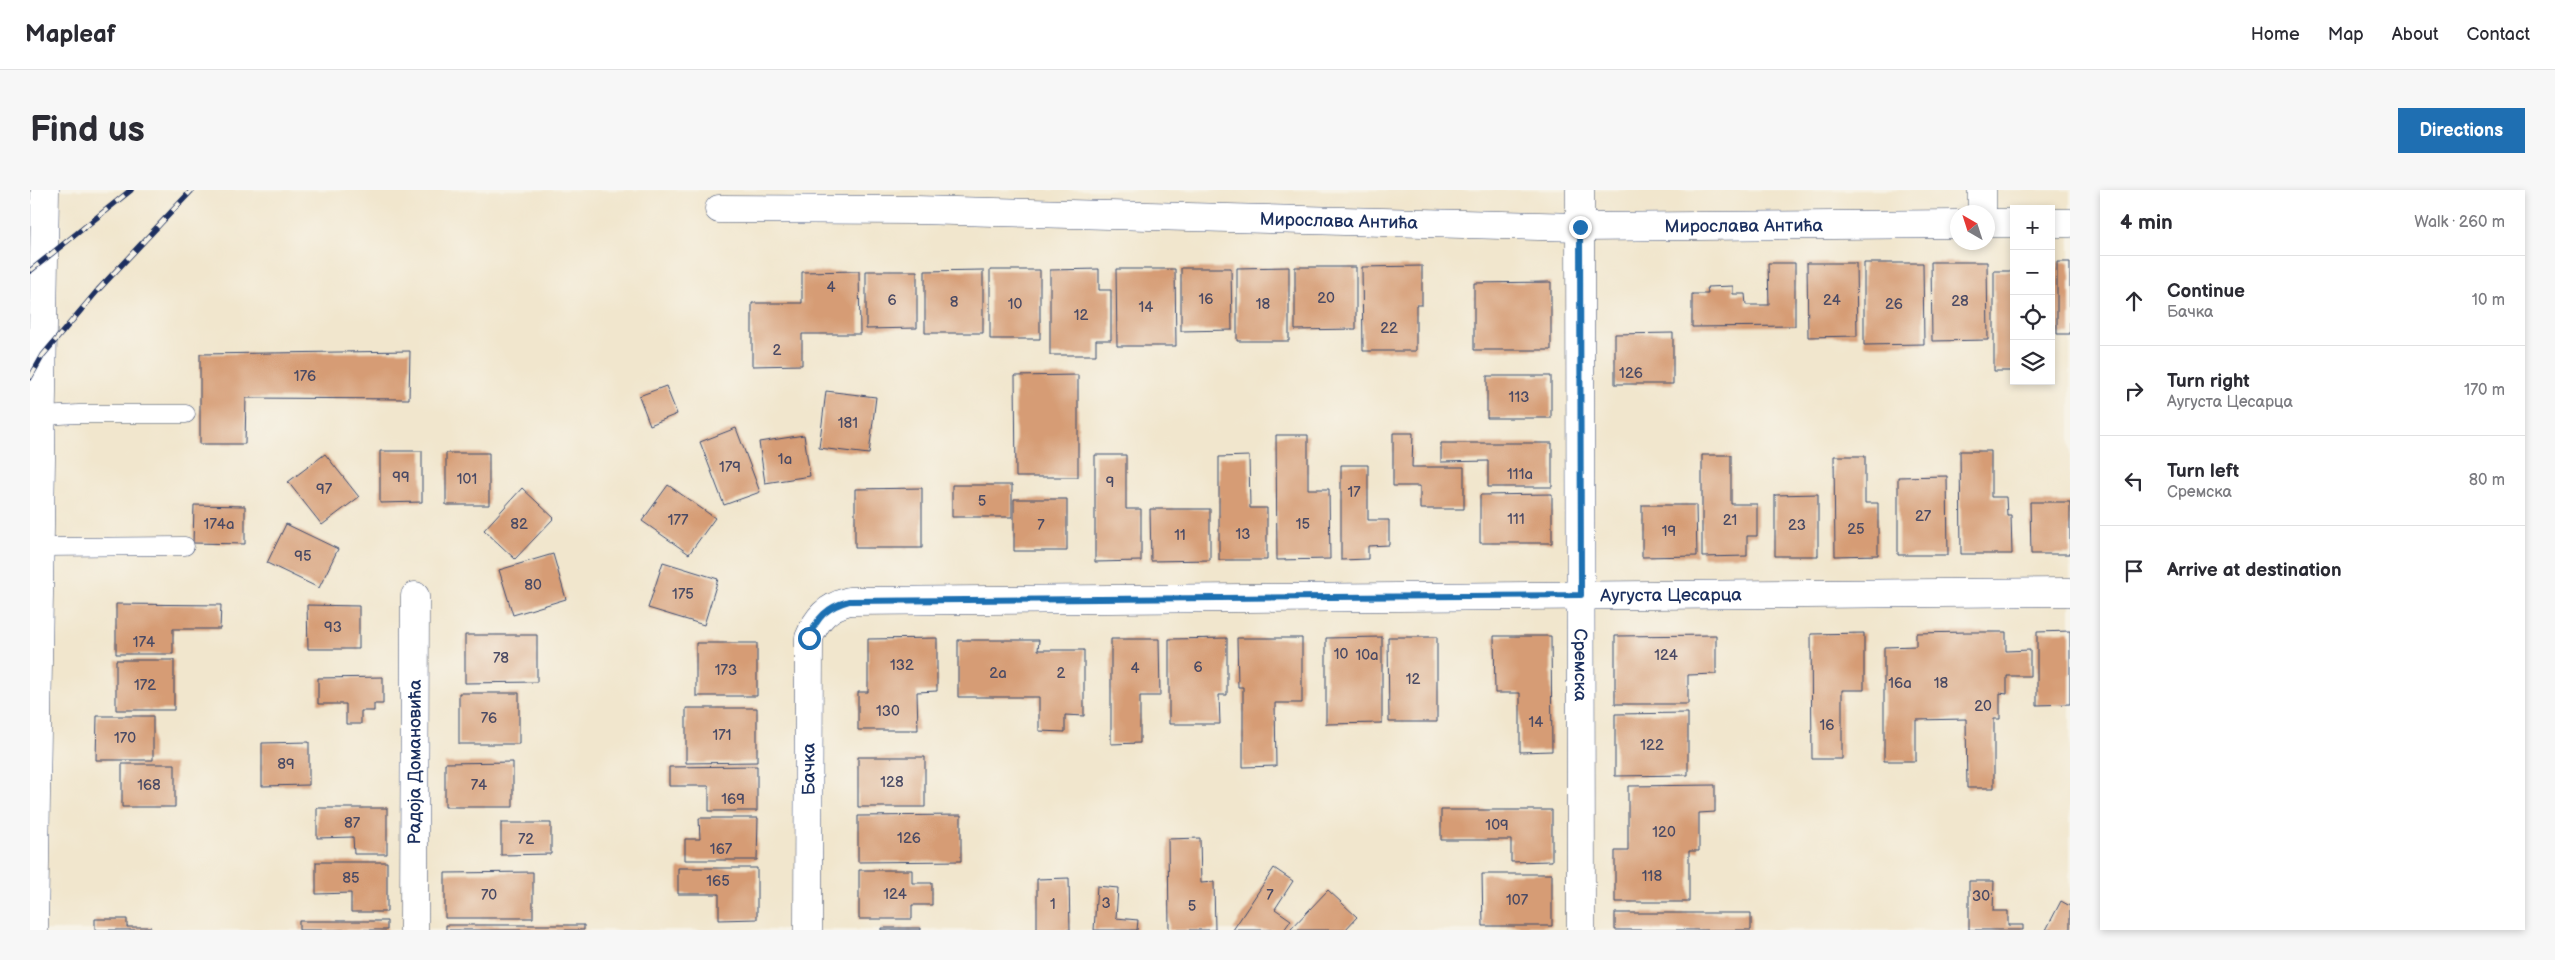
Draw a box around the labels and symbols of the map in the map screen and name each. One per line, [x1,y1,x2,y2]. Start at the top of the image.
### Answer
north arrow [1950,205,1995,250]
street label: Мирослава Антића [1259,208,1419,233]
street label: Мирослава Антића [1664,215,1823,237]
route end [1569,216,1592,239]
house number: 4 [826,278,836,297]
house number: 20 [1317,289,1335,308]
house number: 16 [1199,290,1213,309]
house number: 6 [887,291,897,310]
house number: 24 [1823,291,1841,310]
house number: 28 [1951,292,1969,311]
house number: 8 [950,293,959,312]
house number: 10 [1008,295,1022,314]
house number: 18 [1256,295,1271,314]
house number: 26 [1885,295,1903,314]
house number: 14 [1139,298,1153,317]
house number: 12 [1074,306,1088,325]
house number: 22 [1380,319,1398,338]
house number: 2 [773,341,782,360]
house number: 126 [1619,364,1643,383]
house number: 176 [294,367,316,386]
house number: 113 [1509,388,1529,407]
house number: 181 [838,414,858,433]
house number: 1a [778,450,792,469]
house number: 179 [719,458,741,477]
house number: 111a [1507,465,1533,484]
house number: 99 [392,468,410,487]
house number: 101 [457,470,477,489]
house number: 9 [1106,473,1114,492]
house number: 97 [316,480,333,499]
house number: 17 [1347,483,1361,502]
house number: 5 [978,492,986,511]
house number: 27 [1915,507,1932,526]
house number: 111 [1507,510,1525,529]
house number: 177 [668,511,689,530]
house number: 21 [1723,511,1737,530]
house number: 174a [204,515,234,534]
house number: 82 [510,515,528,534]
house number: 15 [1296,515,1310,534]
house number: 7 [1037,516,1045,535]
house number: 23 [1788,516,1806,535]
house number: 25 [1847,520,1865,539]
house number: 19 [1662,522,1676,541]
house number: 13 [1235,525,1251,544]
house number: 11 [1174,526,1186,545]
house number: 95 [294,547,312,566]
house number: 80 [524,576,542,595]
street label: Аугуста Цесарца [1599,584,1742,606]
house number: 175 [672,585,694,604]
house number: 93 [324,618,342,637]
route start [798,627,821,650]
street label: Сремска [1570,628,1591,702]
house number: 174 [133,633,155,652]
house number: 10 [1334,645,1348,664]
house number: 10a [1355,646,1379,665]
house number: 124 [1654,646,1678,665]
house number: 78 [493,649,509,668]
house number: 132 [890,656,914,675]
house number: 6 [1193,658,1203,677]
house number: 4 [1130,659,1140,678]
house number: 173 [715,661,737,680]
house number: 2a [989,664,1007,683]
house number: 2 [1057,664,1066,683]
house number: 12 [1406,670,1420,689]
house number: 16a [1888,674,1912,693]
house number: 18 [1934,674,1949,693]
house number: 172 [134,676,156,695]
street label: Радоја Домановића [404,679,425,845]
house number: 20 [1974,697,1992,716]
house number: 130 [876,702,900,721]
house number: 76 [481,709,497,728]
house number: 14 [1529,713,1543,732]
house number: 16 [1820,716,1834,735]
house number: 171 [713,726,731,745]
house number: 170 [114,729,136,748]
house number: 122 [1640,736,1664,755]
street label: Бачка [798,742,819,795]
house number: 89 [277,755,295,774]
house number: 128 [880,773,904,792]
house number: 168 [137,776,161,795]
house number: 74 [471,776,487,795]
house number: 169 [721,790,745,809]
house number: 87 [344,814,361,833]
house number: 109 [1485,816,1509,835]
house number: 120 [1652,823,1676,842]
house number: 126 [897,829,921,848]
house number: 72 [518,830,534,849]
house number: 167 [710,840,733,859]
house number: 118 [1642,867,1662,886]
house number: 85 [342,869,360,888]
house number: 165 [706,872,730,891]
house number: 124 [883,885,907,904]
house number: 70 [481,886,497,905]
house number: 7 [1266,886,1274,905]
house number: 30 [1972,887,1990,906]
house number: 107 [1506,891,1529,910]
house number: 3 [1101,894,1111,913]
house number: 1 [1050,895,1056,914]
house number: 5 [1188,897,1196,916]

